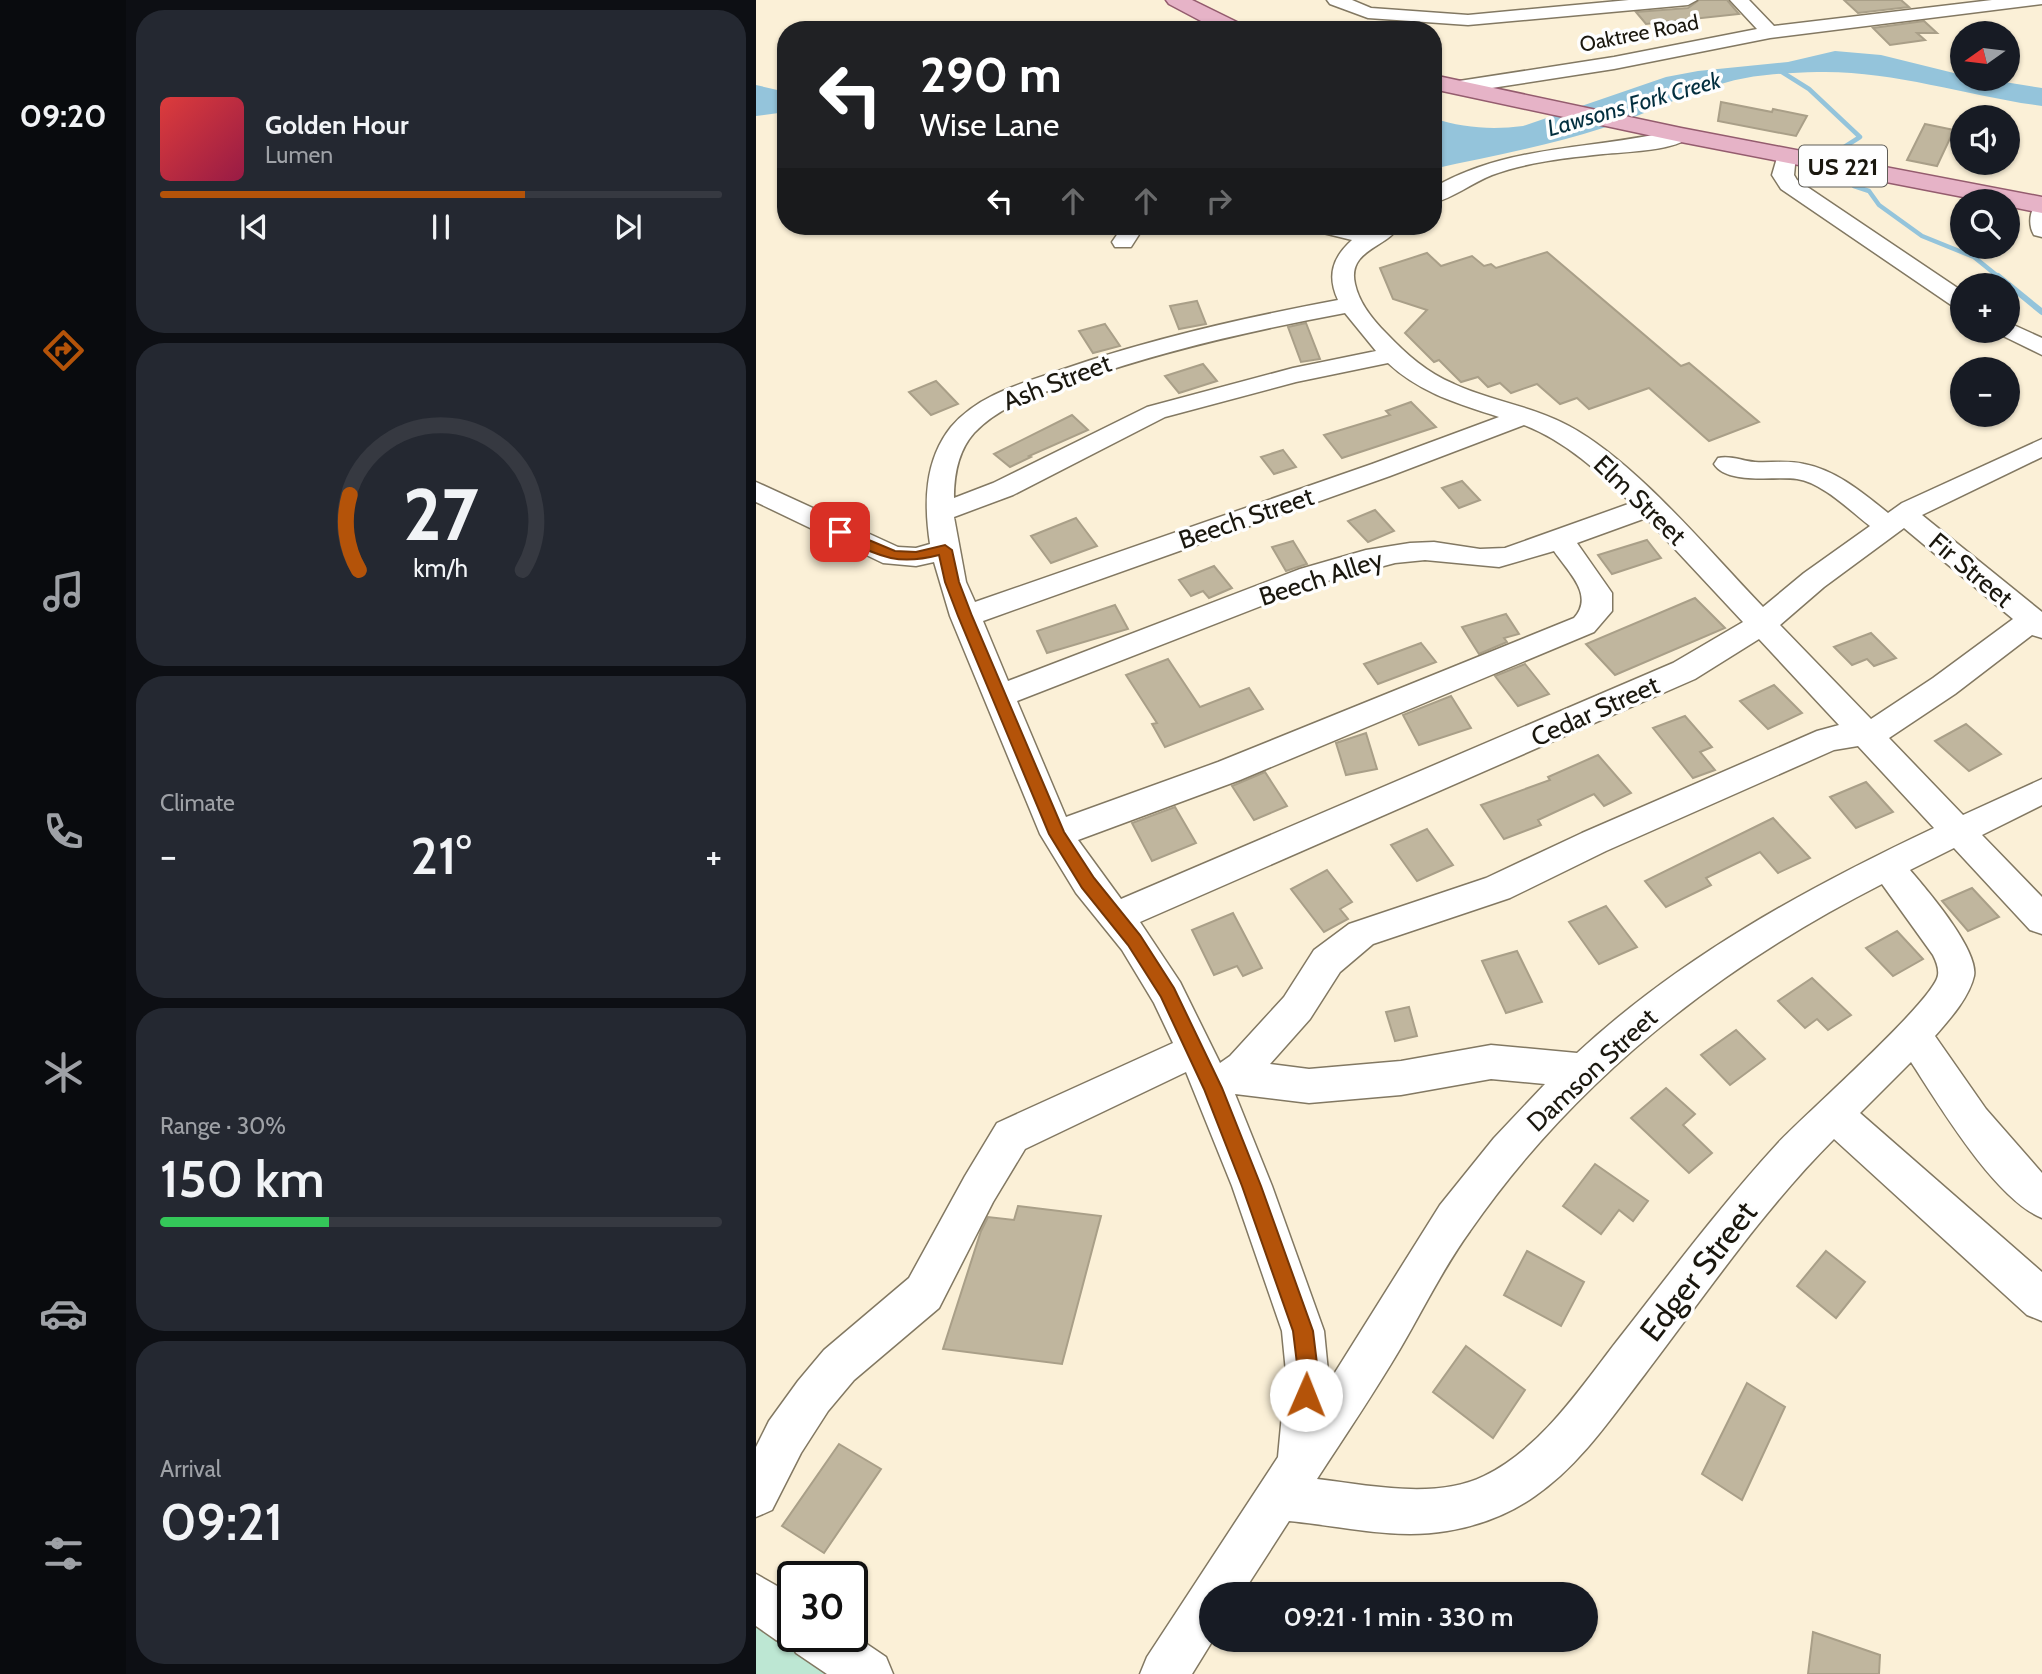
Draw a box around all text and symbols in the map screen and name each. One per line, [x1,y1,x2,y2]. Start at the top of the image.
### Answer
street label: Oaktree Road [1577,9,1701,57]
north arrow [1950,21,2020,91]
map controls [1950,21,2020,427]
text: 290 m [920,45,1062,104]
icon: left [805,49,896,140]
water label: Lawsons Fork Creek [1544,66,1725,142]
text: 09:20 [19,96,107,135]
text: Wise Lane [920,105,1059,144]
button: sound [1950,105,2020,175]
text: Golden Hour [265,109,408,141]
text: Lumen [265,141,333,169]
road number: US 221 [1799,146,1887,186]
icon: left [981,182,1019,220]
icon: ahead [1054,182,1092,220]
icon: ahead [1127,182,1165,220]
icon: right [1200,182,1238,220]
button: search [1950,189,2020,259]
icon: previous [235,208,273,246]
icon: pause [422,208,460,246]
icon: next [609,208,647,246]
button: + [1950,273,2020,343]
icon: directions [39,326,88,375]
street label: Ash Street [998,347,1116,417]
button: − [1950,357,2020,427]
street label: Elm Street [1587,448,1693,552]
text: 27 [403,471,479,559]
street label: Beech Street [1174,480,1318,556]
pin [810,502,870,562]
icon: arrive [821,513,859,551]
street label: Fir Street [1922,526,2020,614]
street label: Beech Alley [1255,543,1387,613]
text: km/h [414,553,468,583]
icon: music [39,567,88,616]
street label: Cedar Street [1526,668,1664,753]
text: Climate [160,789,235,817]
icon: phone [39,807,88,856]
text: 21° [411,824,471,887]
text: − [160,832,177,879]
text: + [705,832,722,879]
street label: Damson Street [1520,1001,1664,1138]
icon: climate [39,1048,88,1097]
text: Range · 30% [160,1112,286,1140]
text: 150 km [160,1147,325,1210]
street label: Edger Street [1631,1193,1765,1349]
icon: car [39,1289,88,1338]
position arrow [1269,1358,1343,1432]
text: Arrival [160,1455,221,1483]
text: 09:21 [160,1490,283,1553]
icon: filters [39,1529,88,1578]
speed limit sign: 30 [777,1561,868,1652]
text: 09:21 · 1 min · 330 m [1283,1601,1514,1633]

